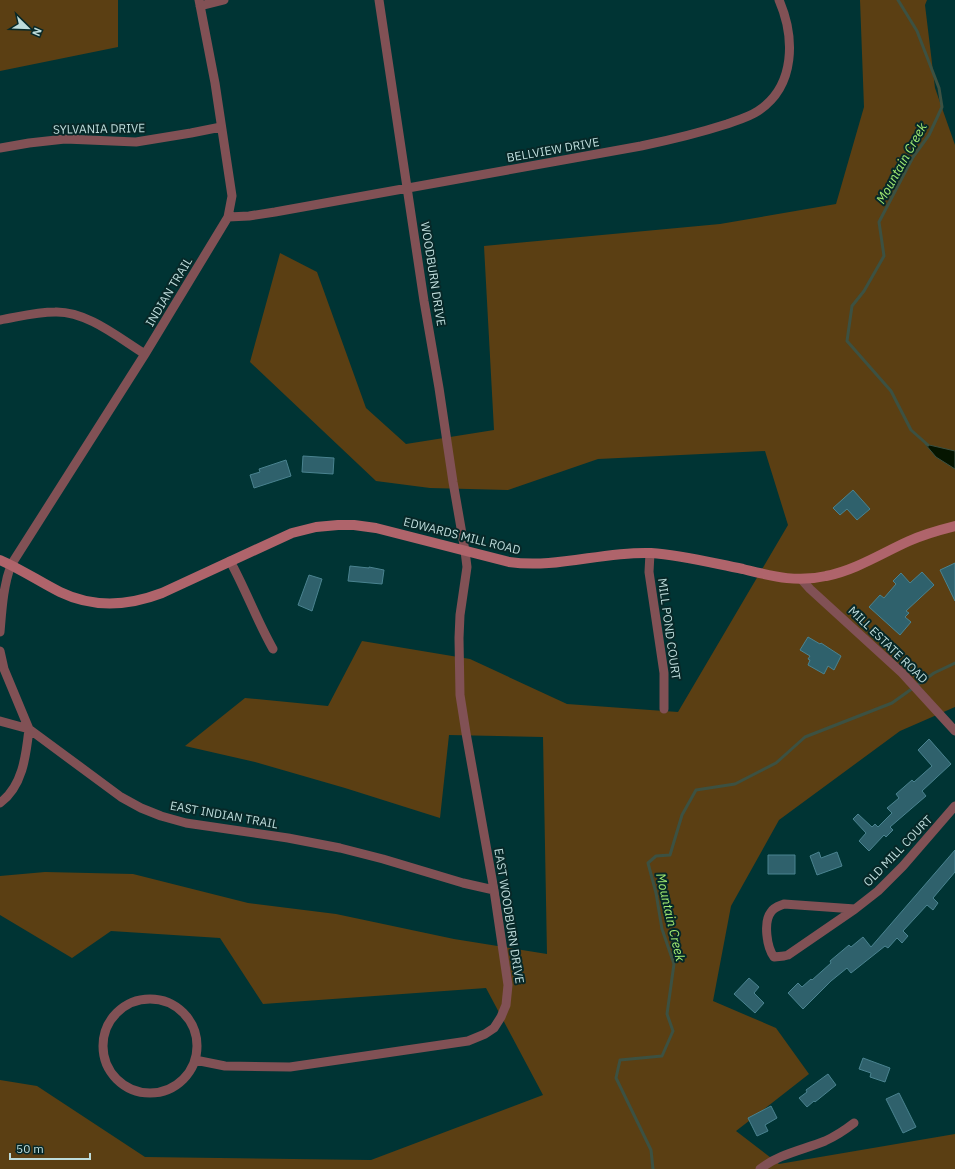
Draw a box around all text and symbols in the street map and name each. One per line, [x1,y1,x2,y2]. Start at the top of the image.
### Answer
north arrow [8,8,48,48]
text: N [29,26,45,38]
street label: SYLVANIA DRIVE [53,120,145,137]
water label: Mountain Creek [872,120,931,207]
street label: BELLVIEW DRIVE [506,134,600,165]
street label: WOODBURN DRIVE [418,221,449,327]
street label: INDIAN TRAIL [142,254,195,329]
street label: EDWARDS MILL ROAD [402,514,522,557]
street label: MILL POND COURT [655,577,684,681]
street label: MILL ESTATE ROAD [846,603,931,686]
street label: EAST INDIAN TRAIL [169,798,279,831]
street label: OLD MILL COURT [860,812,935,889]
street label: EAST WOODBURN DRIVE [491,847,528,985]
water label: Mountain Creek [652,871,689,963]
scale bar [10,1135,90,1161]
text: 50 m [16,1141,44,1156]

